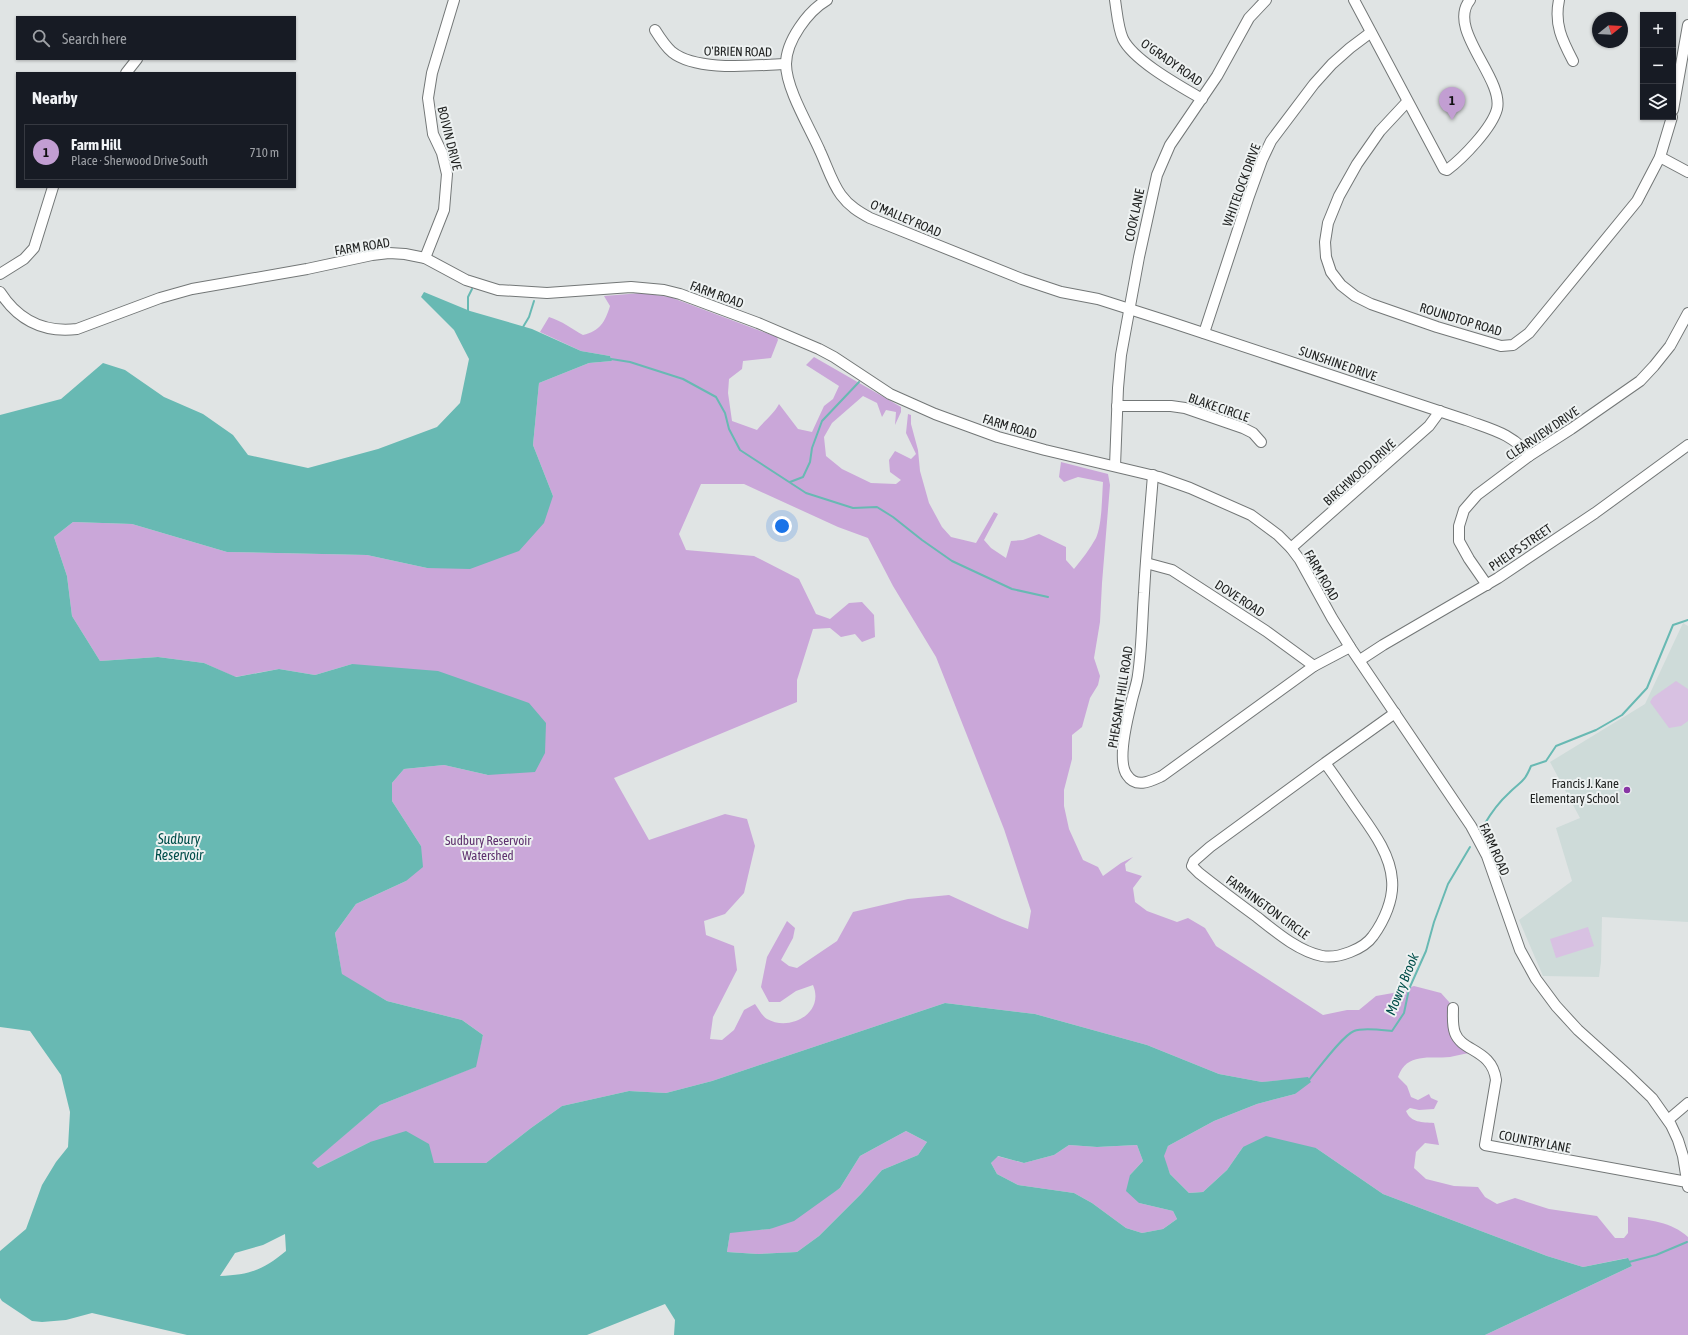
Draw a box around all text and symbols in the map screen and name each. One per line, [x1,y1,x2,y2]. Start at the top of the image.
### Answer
north arrow [1592,12,1628,48]
map controls [1640,12,1676,120]
button: + [1640,12,1676,48]
search box [16,16,296,60]
icon: search [30,27,52,49]
text: Search here [62,30,127,47]
street label: O'GRADY ROAD [1138,36,1205,89]
street label: O'BRIEN ROAD [704,43,772,60]
button: − [1640,48,1676,84]
button: layers [1640,84,1676,120]
pin: 1 [1439,87,1465,120]
text: Nearby [32,88,78,108]
street label: BOIVIN DRIVE [434,105,465,172]
text: Farm Hill [71,136,121,153]
street label: WHITELOCK DRIVE [1220,141,1264,229]
text: 1 [43,145,49,160]
text: 710 m [250,145,279,160]
text: Place · Sherwood Drive South [71,153,208,168]
street label: COOK LANE [1122,187,1147,243]
street label: O'MALLEY ROAD [868,197,944,240]
street label: FARM ROAD [333,235,391,258]
street label: FARM ROAD [688,278,746,311]
street label: ROUNDTOP ROAD [1418,300,1504,339]
street label: SUNSHINE DRIVE [1297,343,1379,384]
street label: BLAKE CIRCLE [1187,390,1252,425]
street label: CLEARVIEW DRIVE [1503,403,1582,463]
street label: FARM ROAD [981,411,1039,442]
street label: BIRCHWOOD DRIVE [1320,436,1399,509]
your location [772,516,792,536]
street label: PHELPS STREET [1486,521,1555,574]
street label: FARM ROAD [1301,547,1342,603]
street label: DOVE ROAD [1212,577,1267,620]
street label: PHEASANT HILL ROAD [1105,645,1136,749]
place label: Francis J. Kane Elementary School [1530,776,1620,806]
marker: Francis J. Kane Elementary School [1622,785,1632,795]
street label: FARM ROAD [1476,821,1513,878]
water label: Sudbury Reservoir [155,831,204,863]
park label: Sudbury Reservoir Watershed [445,833,531,863]
street label: FARMINGTON CIRCLE [1223,872,1312,943]
water label: Mowry Brook [1382,950,1422,1017]
street label: COUNTRY LANE [1498,1127,1573,1156]

